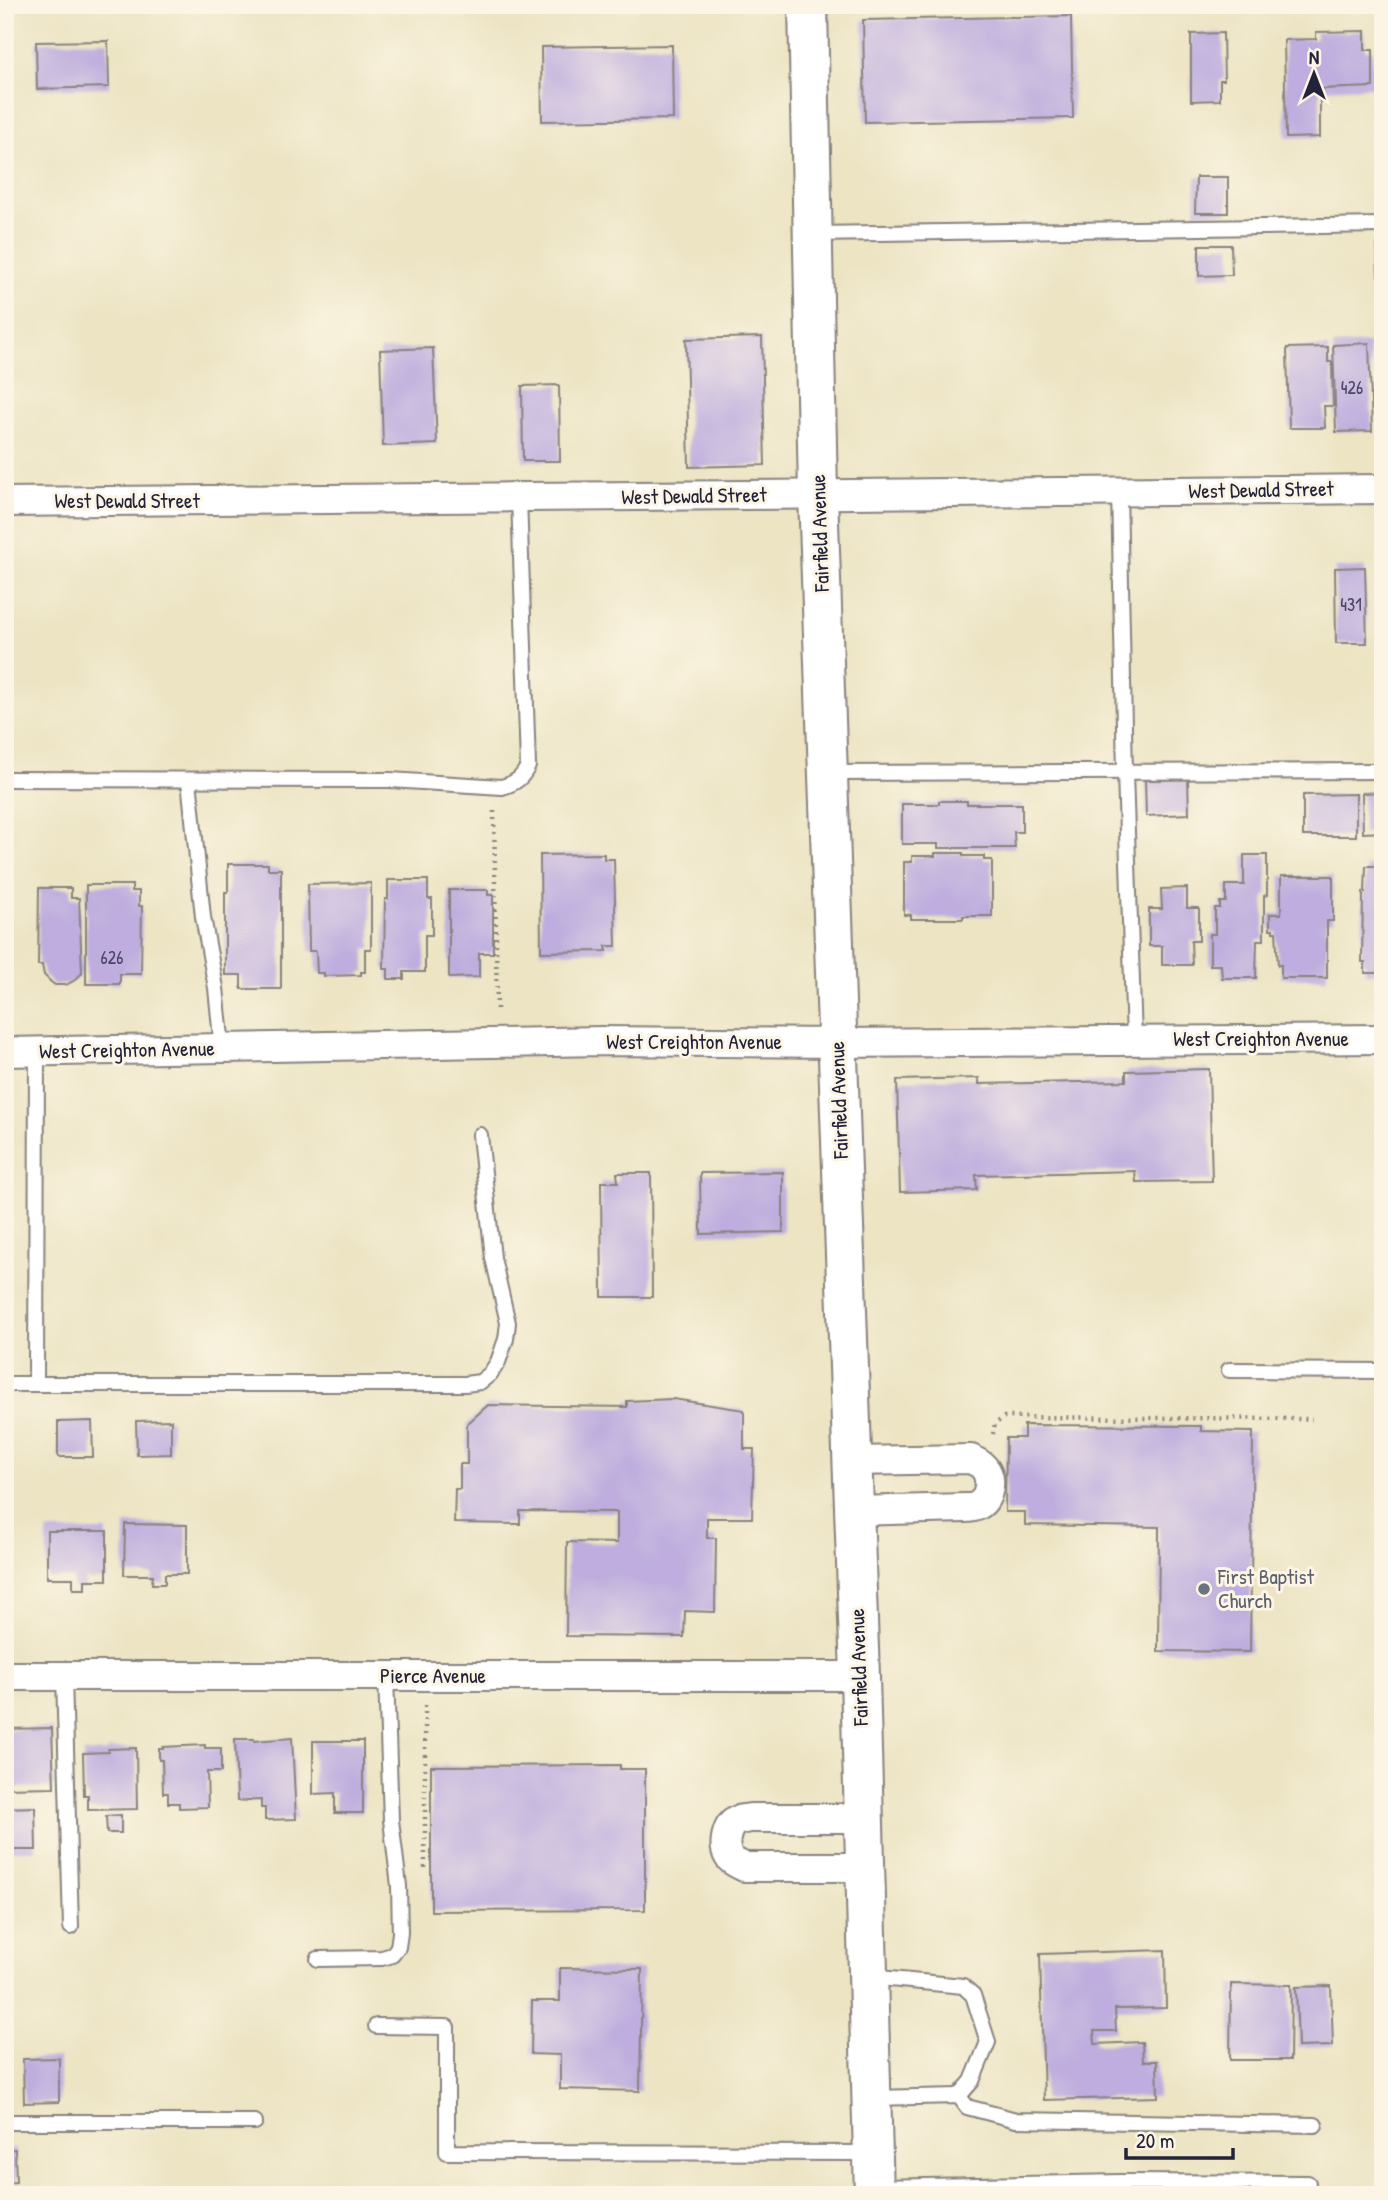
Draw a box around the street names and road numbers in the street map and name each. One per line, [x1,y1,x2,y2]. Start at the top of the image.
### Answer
street label: Fairfield Avenue [803,474,836,593]
street label: West Dewald Street [1188,474,1335,505]
street label: West Dewald Street [621,480,768,511]
street label: West Dewald Street [54,486,200,515]
street label: West Creighton Avenue [1173,1024,1349,1053]
street label: West Creighton Avenue [606,1027,782,1056]
street label: West Creighton Avenue [39,1033,215,1066]
street label: Fairfield Avenue [822,1041,855,1160]
street label: Fairfield Avenue [842,1608,875,1727]
street label: Pierce Avenue [380,1661,486,1690]

